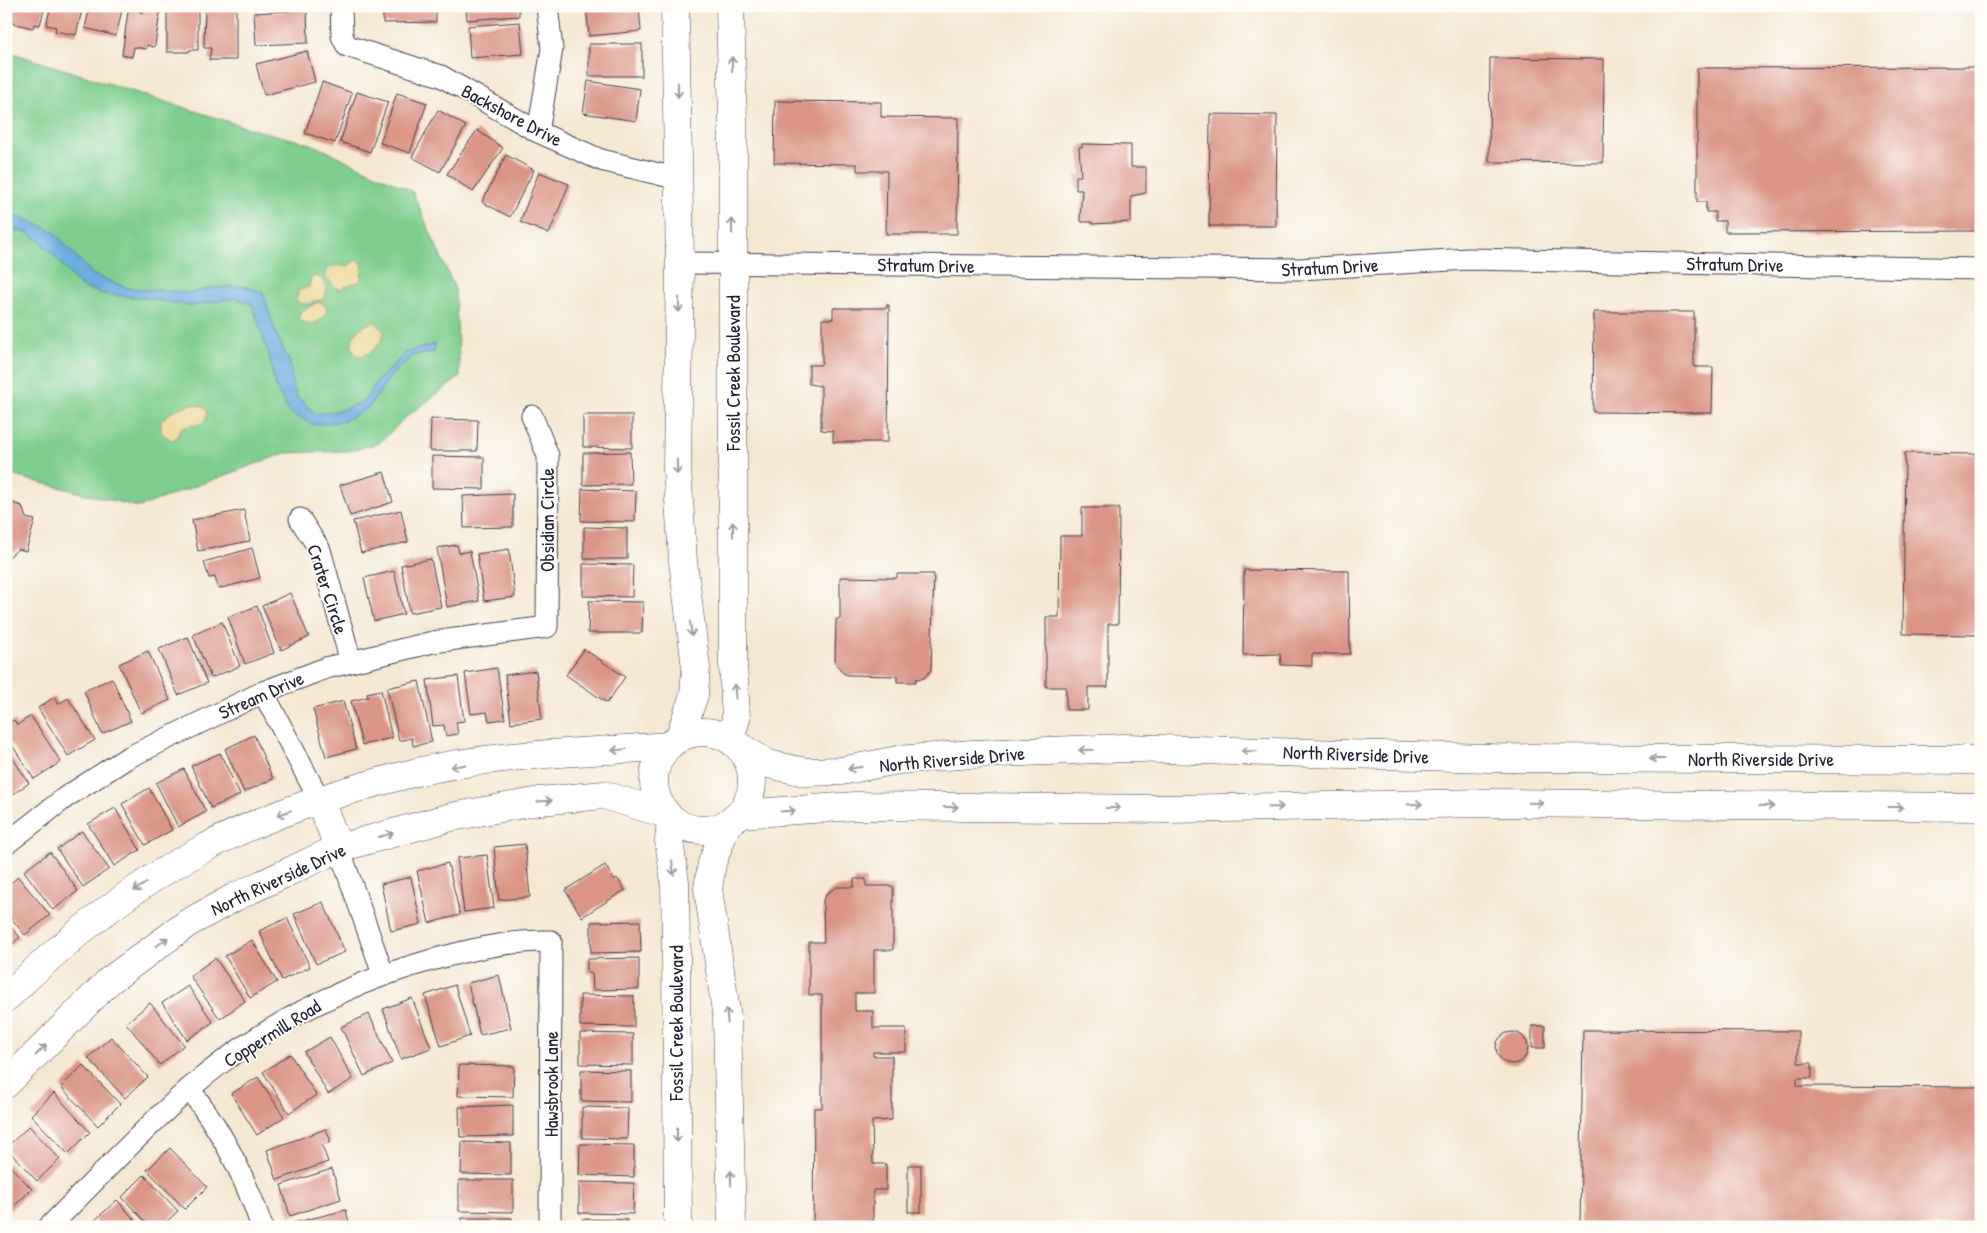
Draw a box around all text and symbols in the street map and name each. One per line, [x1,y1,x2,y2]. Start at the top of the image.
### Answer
one-way arrow [727,56,736,72]
street label: Backshore Drive [457,78,567,153]
one-way arrow [673,82,683,98]
one-way arrow [727,218,737,234]
street label: Stratum Drive [1686,250,1784,278]
street label: Stratum Drive [877,251,975,279]
street label: Stratum Drive [1281,251,1380,283]
street label: Fossil Creek Boulevard [720,295,746,452]
one-way arrow [675,297,684,313]
one-way arrow [673,459,682,475]
street label: Obsidian Circle [534,468,560,572]
one-way arrow [728,521,738,537]
street label: Crater Circle [301,541,355,638]
one-way arrow [686,621,696,637]
street label: Stream Drive [214,665,308,725]
one-way arrow [730,683,739,699]
street label: North Riverside Drive [1283,738,1430,770]
street label: North Riverside Drive [878,740,1026,778]
one-way arrow [611,745,627,754]
one-way arrow [1079,745,1095,754]
street label: North Riverside Drive [1688,746,1834,772]
one-way arrow [1241,747,1257,756]
one-way arrow [1649,754,1665,763]
one-way arrow [450,761,466,771]
one-way arrow [847,764,863,774]
one-way arrow [536,796,552,806]
one-way arrow [1528,798,1544,808]
one-way arrow [1406,799,1422,809]
one-way arrow [1758,801,1775,811]
one-way arrow [942,802,958,812]
one-way arrow [1267,802,1283,811]
one-way arrow [1887,802,1903,812]
one-way arrow [1104,803,1121,813]
one-way arrow [780,807,796,816]
one-way arrow [277,808,292,818]
one-way arrow [378,830,394,839]
street label: North Riverside Drive [206,836,350,922]
one-way arrow [668,859,678,875]
one-way arrow [134,883,148,893]
one-way arrow [155,937,169,947]
street label: Fossil Creek Boulevard [663,945,689,1102]
street label: Coppermill Road [218,992,326,1073]
one-way arrow [722,1008,732,1024]
street label: Hawsbrook Lane [538,1031,564,1137]
one-way arrow [35,1043,47,1056]
one-way arrow [672,1126,682,1143]
one-way arrow [726,1170,736,1186]

